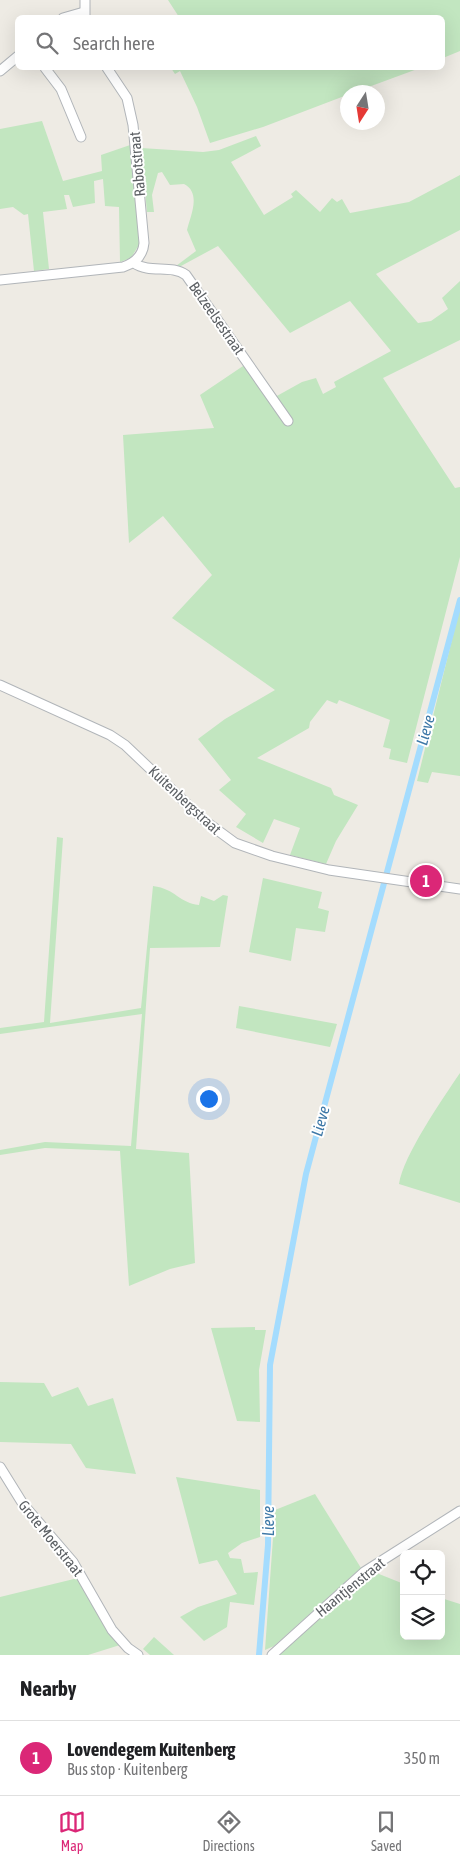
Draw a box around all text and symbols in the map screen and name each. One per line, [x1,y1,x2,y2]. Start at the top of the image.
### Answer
search box [15,15,445,70]
icon: search [33,29,61,57]
text: Search here [73,32,155,54]
north arrow [340,85,385,130]
street label: Rabotstraat [126,131,148,197]
street label: Belzeelsestraat [186,278,248,358]
water label: Lieve [412,713,438,747]
street label: Kuitenbergstraat [145,762,225,838]
pin: 1 [410,862,442,900]
your location [196,1086,222,1112]
water label: Lieve [307,1104,333,1138]
street label: Grote Moerstraat [15,1497,87,1579]
water label: Lieve [259,1506,277,1536]
map controls [400,1550,445,1640]
button: locate [400,1550,445,1595]
street label: Haantjenstraat [312,1554,388,1620]
button: layers [400,1595,445,1640]
text: Nearby [20,1676,76,1700]
text: Lovendegem Kuitenberg [67,1738,236,1760]
text: 1 [32,1749,40,1767]
text: 350 m [404,1749,440,1767]
text: Bus stop · Kuitenberg [67,1760,188,1778]
tab: Map [58,1808,86,1854]
tab: Directions [202,1808,255,1854]
tab: Saved [371,1808,402,1854]

